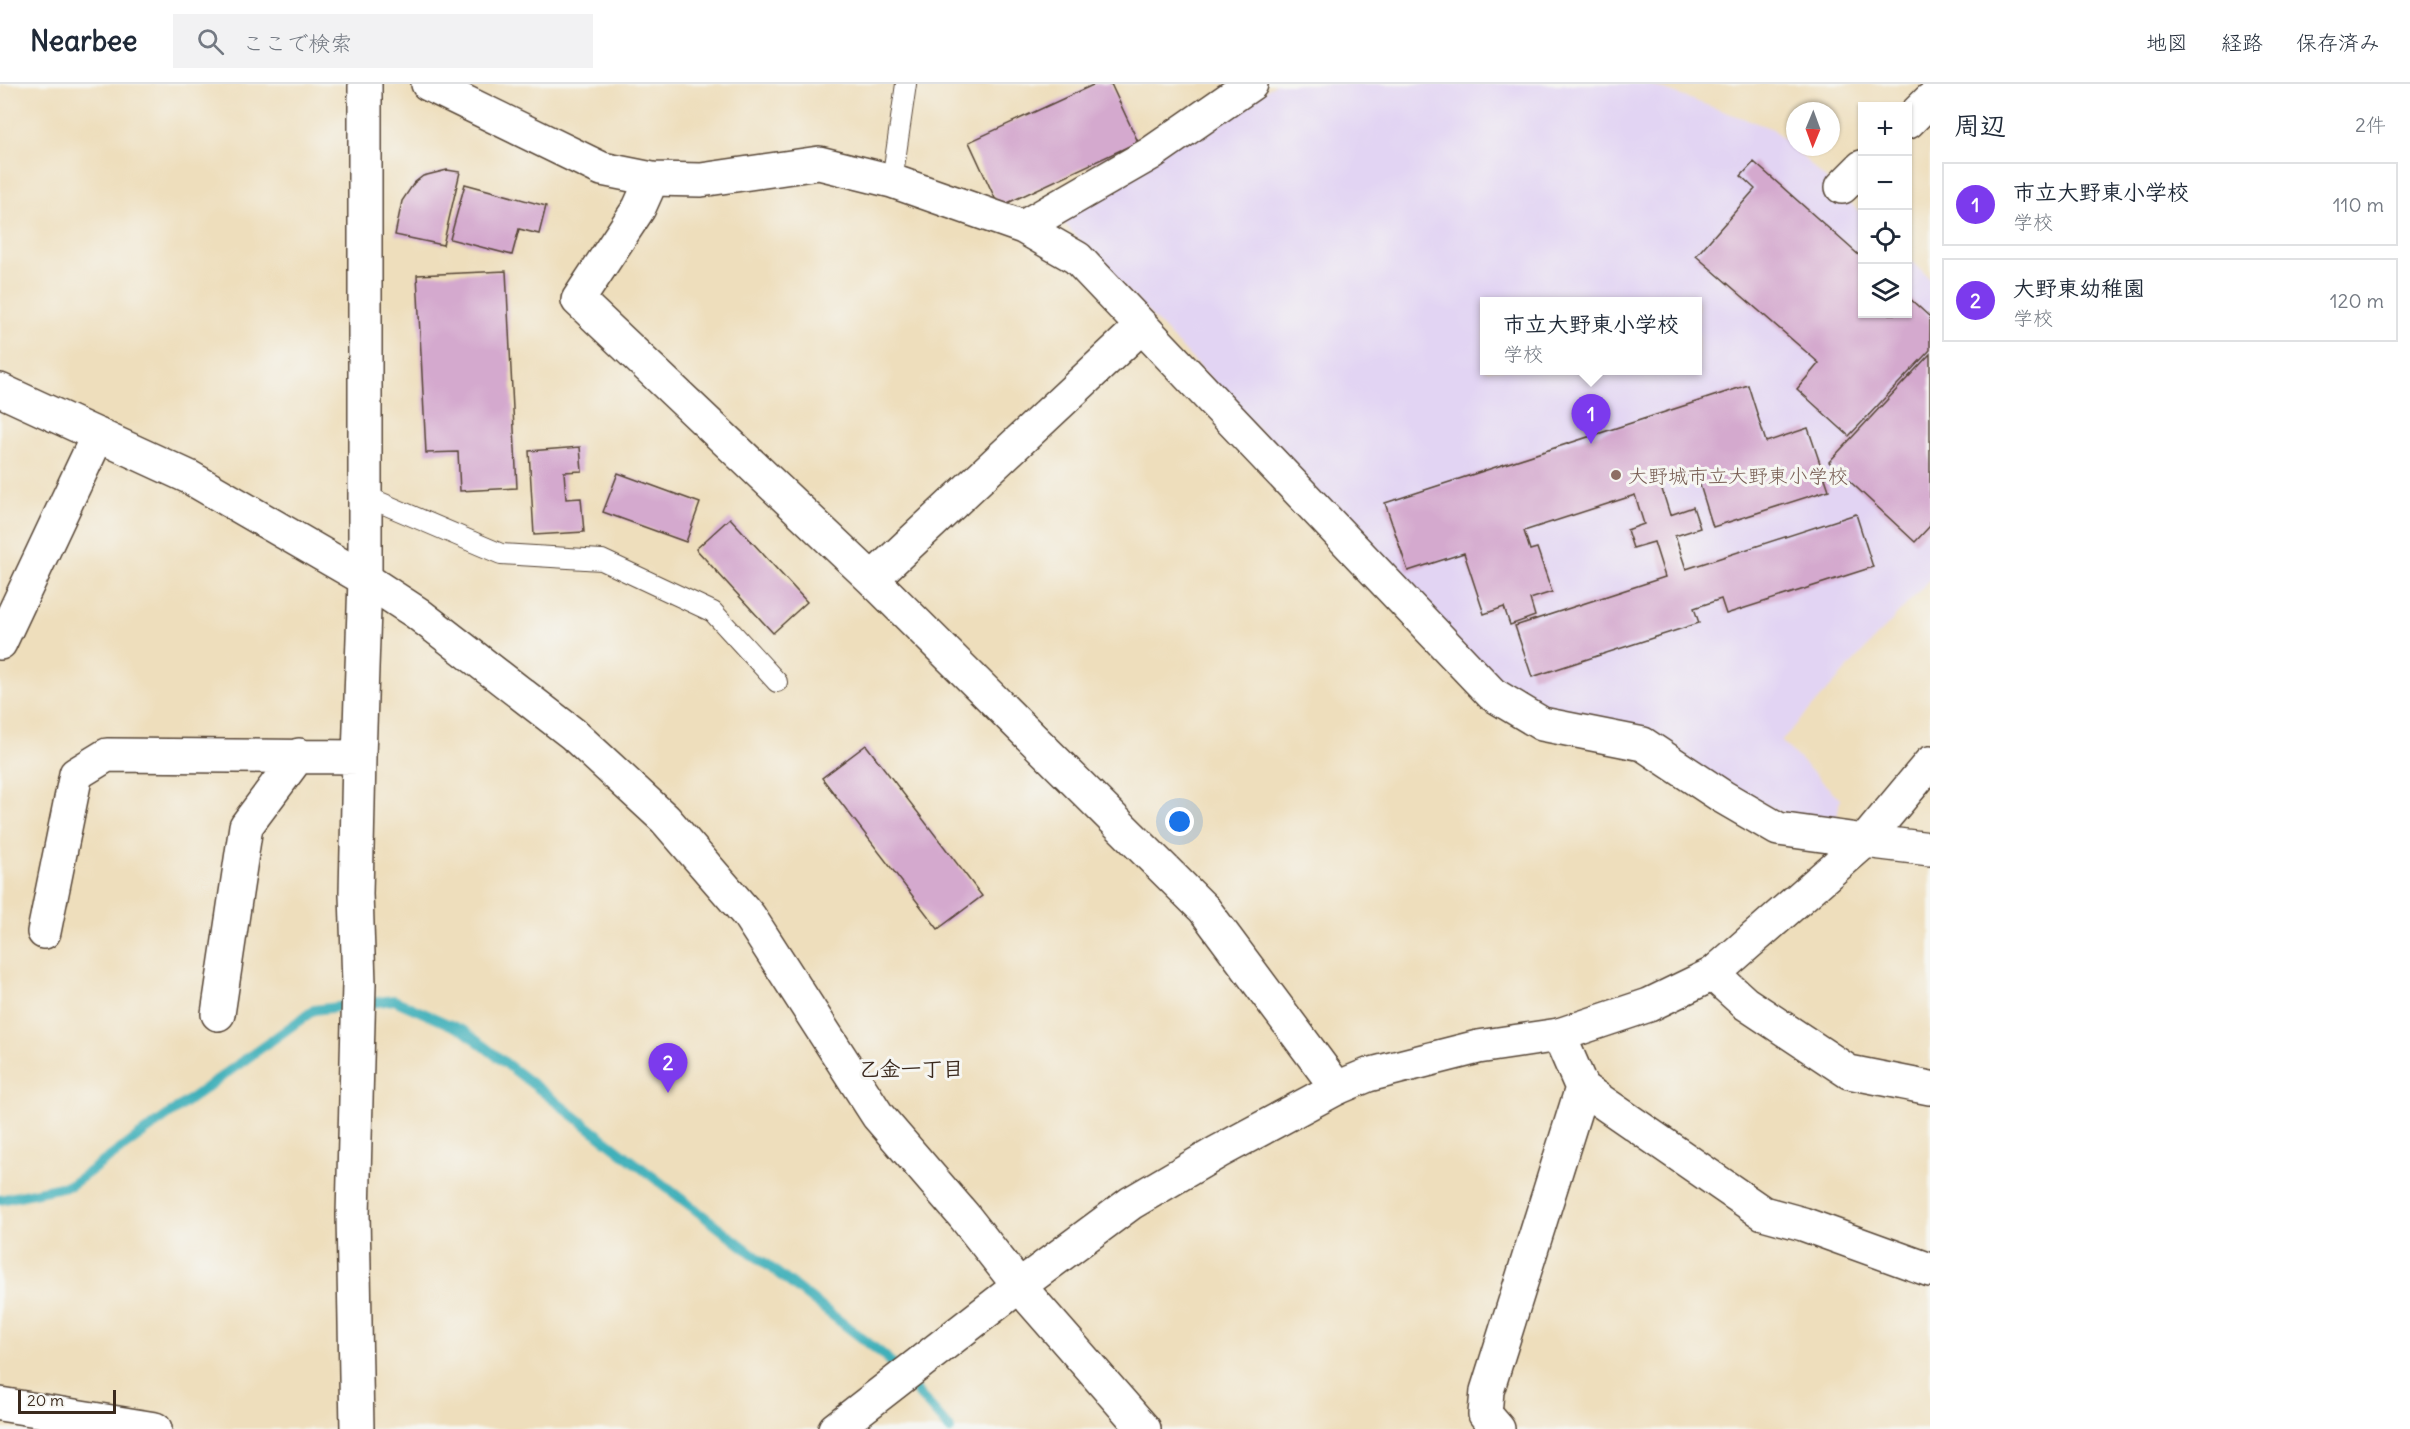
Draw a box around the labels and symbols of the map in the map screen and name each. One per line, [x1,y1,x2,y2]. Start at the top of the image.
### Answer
north arrow [1786,102,1840,156]
pin: 1 [1572,394,1610,444]
place label: 大野城市立大野東小学校 [1628,463,1848,488]
marker: 大野城市立大野東小学校 [1609,468,1623,482]
your location [1165,807,1194,836]
pin: 2 [648,1044,688,1093]
district label: 乙金一丁目 [859,1055,964,1082]
scale bar [18,1387,116,1414]

